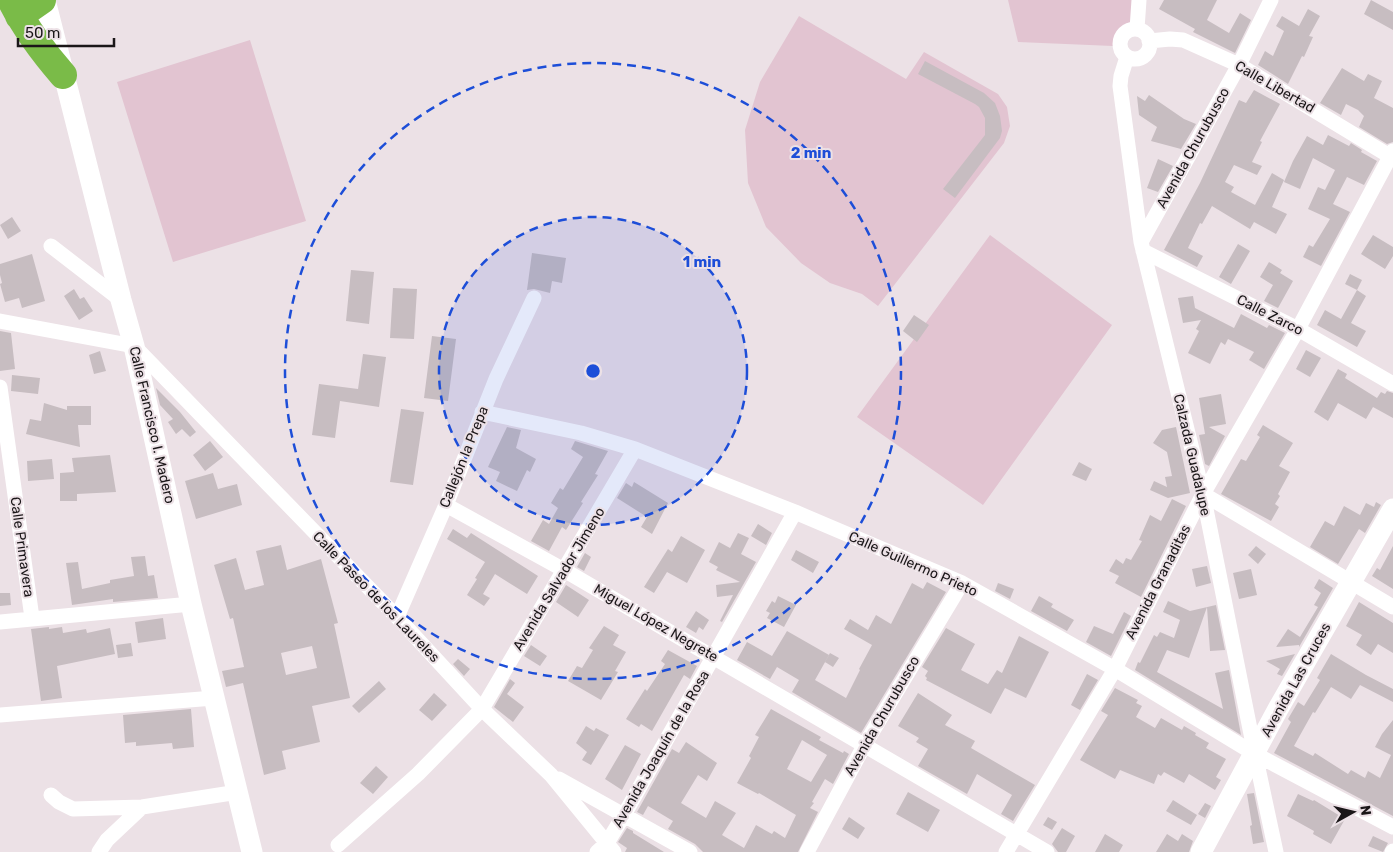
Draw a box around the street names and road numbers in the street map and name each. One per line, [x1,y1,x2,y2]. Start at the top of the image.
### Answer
street label: Calle Libertad [1232,57,1318,117]
street label: Avenida Churubusco [1153,85,1233,211]
street label: Calle Zarco [1234,291,1306,339]
street label: Calle Francisco I. Madero [126,345,178,505]
street label: Calzada Guadalupe [1170,392,1214,518]
street label: Callejón la Prepa [436,404,492,510]
street label: Calle Primavera [7,496,37,598]
street label: Avenida Salvador Jimeno [509,504,609,654]
street label: Avenida Granaditas [1122,522,1194,642]
street label: Calle Paseo de los Laureles [309,528,443,666]
street label: Calle Guillermo Prieto [846,528,980,600]
street label: Miguel López Negrete [591,580,721,666]
street label: Avenida Las Cruces [1258,620,1334,740]
street label: Avenida Churubusco [841,653,923,779]
street label: Avenida Joaquín de la Rosa [609,667,713,831]

